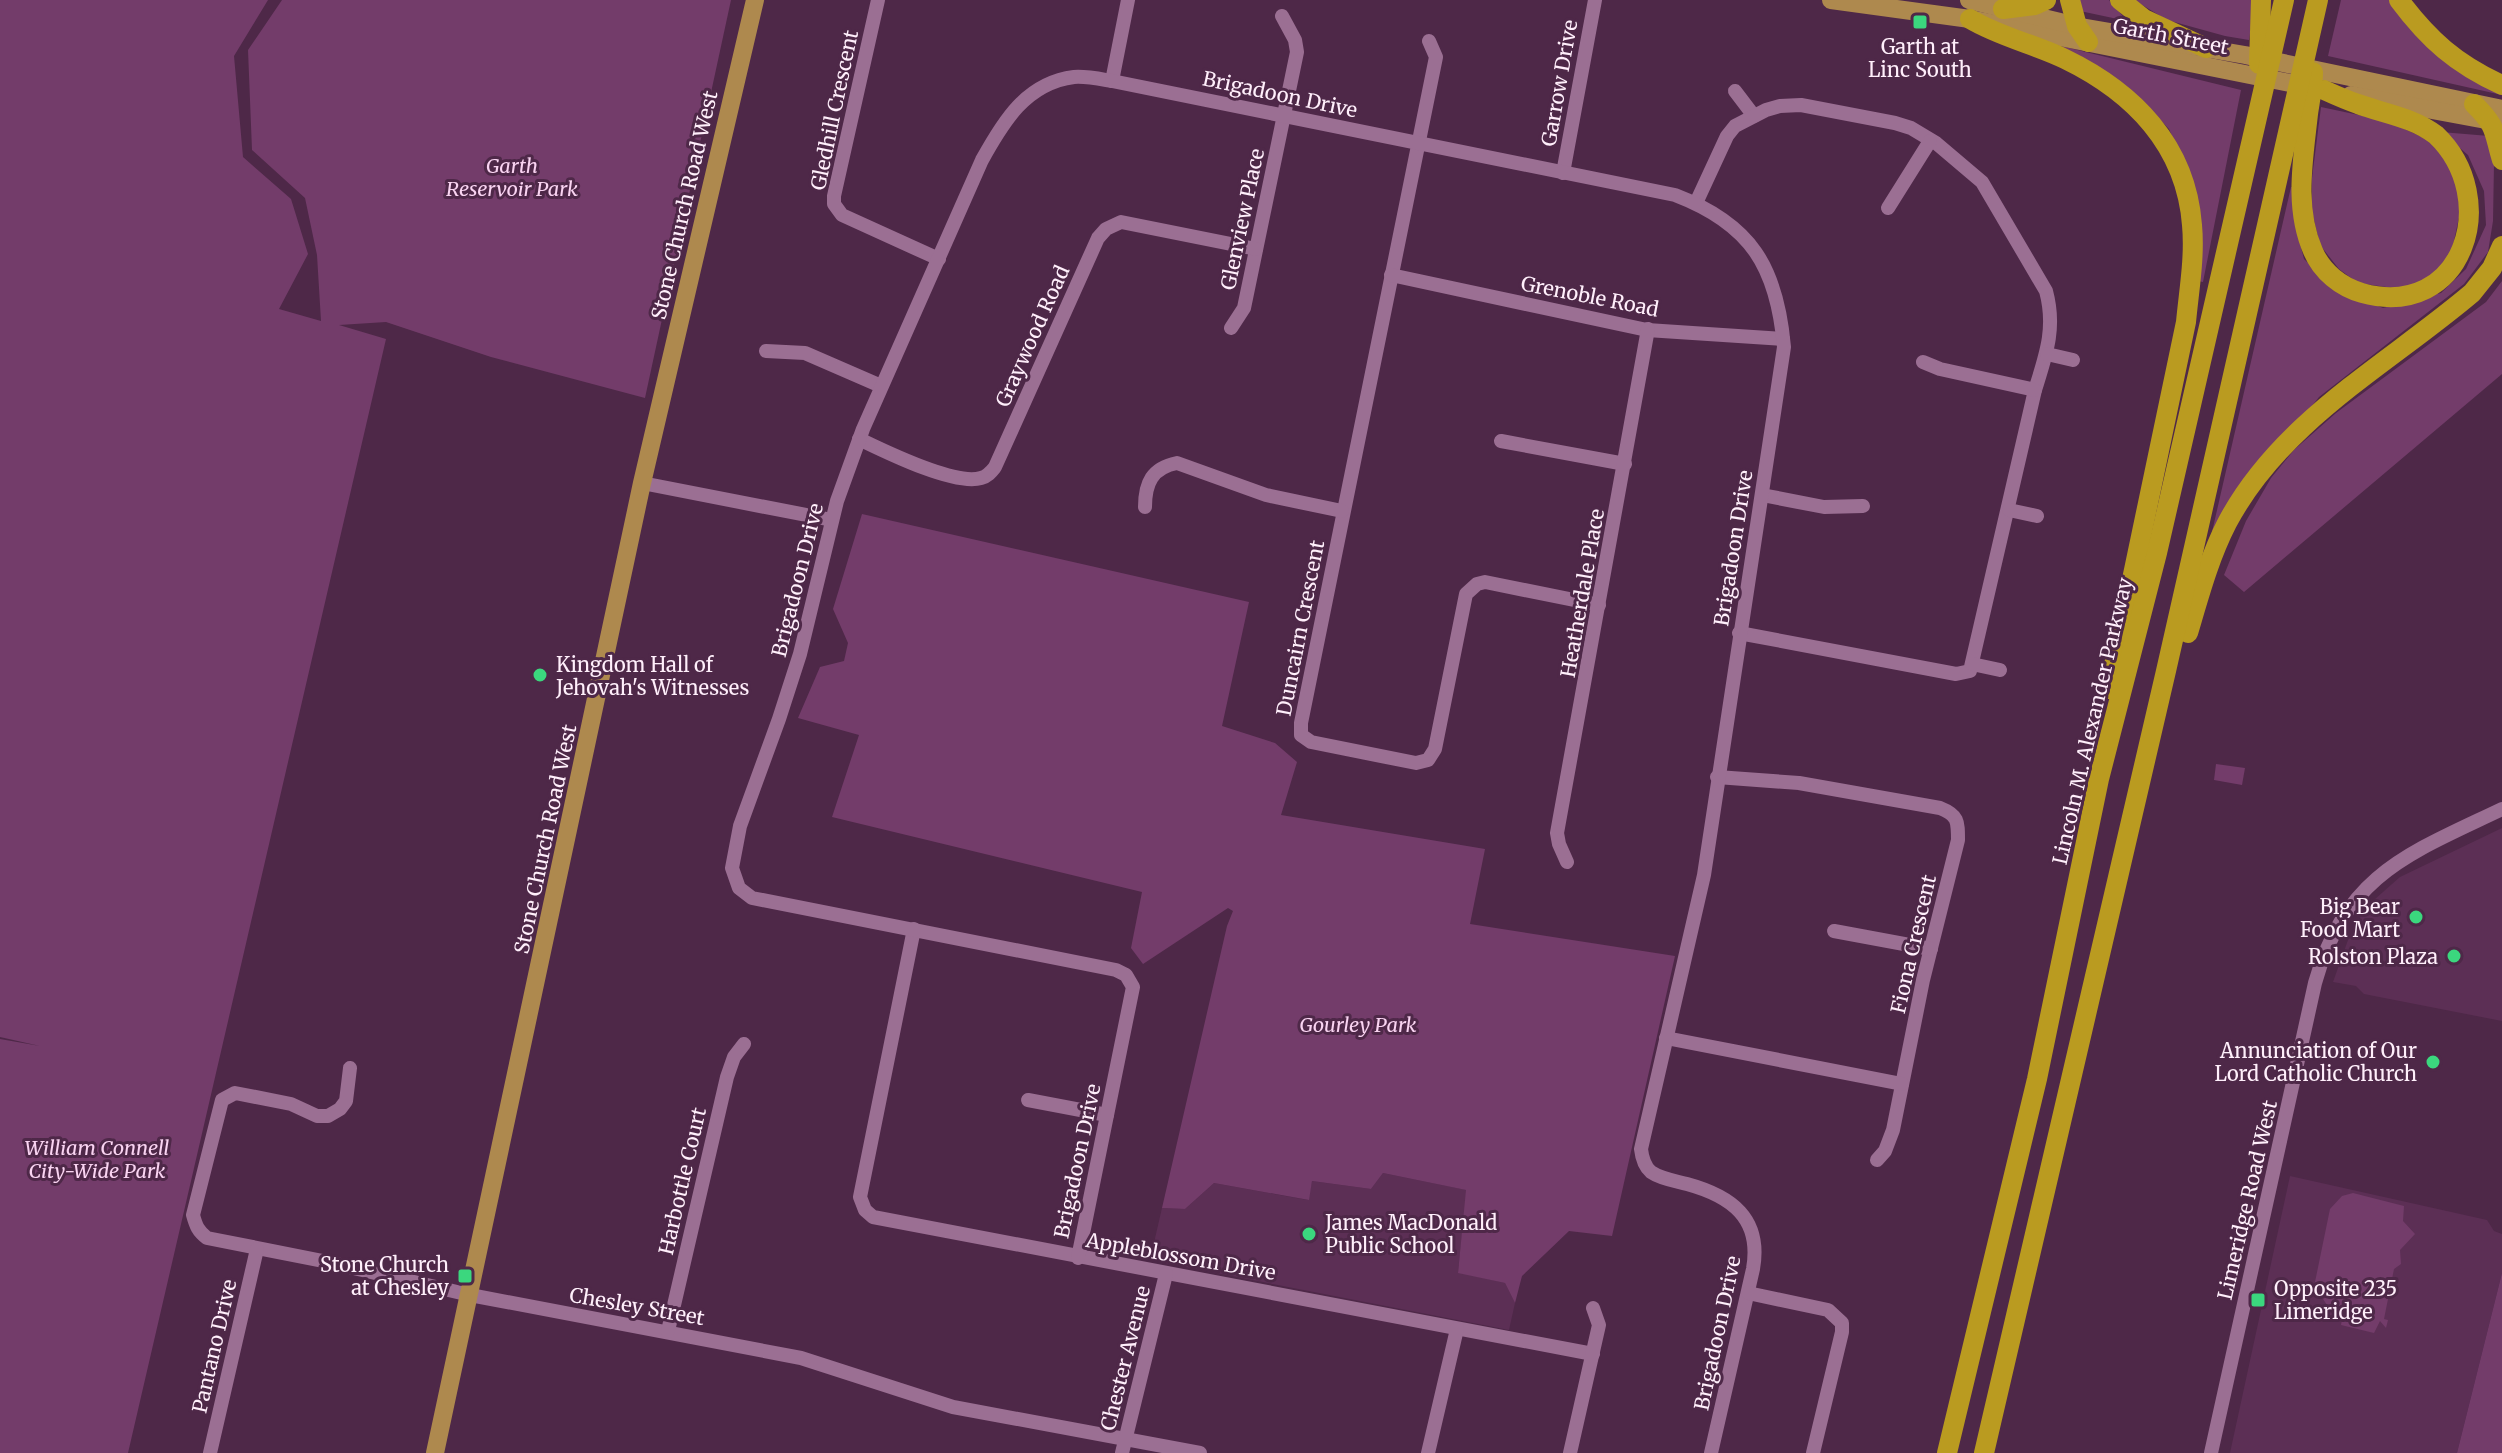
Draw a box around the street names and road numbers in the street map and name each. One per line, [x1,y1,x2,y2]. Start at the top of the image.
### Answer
street label: Garth Street [2111,13,2231,59]
street label: Garrow Drive [1536,18,1582,148]
street label: Gledhill Crescent [805,27,863,192]
street label: Brigadoon Drive [1200,65,1360,123]
street label: Stone Church Road West [645,88,723,322]
street label: Glenview Place [1215,146,1269,292]
street label: Graywood Road [990,261,1074,411]
street label: Grenoble Road [1519,270,1661,322]
street label: Brigadoon Drive [1708,468,1758,628]
street label: Brigadoon Drive [766,501,828,659]
street label: Heatherdale Place [1555,507,1609,679]
street label: Duncairn Crescent [1271,538,1329,718]
street label: Lincoln M. Alexander Parkway [2047,575,2137,867]
street label: Stone Church Road West [508,722,582,956]
street label: Fiona Crescent [1885,872,1941,1016]
street label: Brigadoon Drive [1048,1081,1106,1241]
street label: Limeridge Road West [2212,1098,2282,1302]
street label: Harbottle Court [653,1105,711,1257]
street label: Appleblossom Drive [1083,1227,1278,1285]
street label: Brigadoon Drive [1688,1253,1746,1413]
street label: Pantano Drive [186,1277,242,1415]
street label: Chesley Street [568,1282,707,1330]
street label: Chester Avenue [1095,1283,1155,1433]

